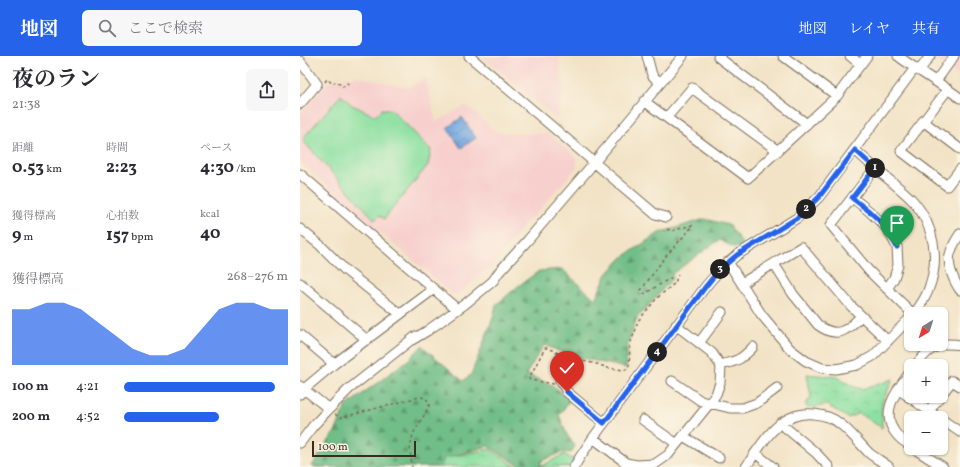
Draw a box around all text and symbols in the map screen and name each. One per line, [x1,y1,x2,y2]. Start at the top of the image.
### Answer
search box [82,10,362,46]
text: 地図 [20,17,58,43]
icon: search [96,17,118,39]
text: ここで検索 [128,19,203,40]
text: 地図 [799,20,827,39]
text: レイヤ [849,20,890,39]
text: 共有 [912,20,940,39]
text: 夜のラン [12,65,100,96]
button: share [246,69,288,111]
text: 21:38 [12,96,40,114]
text: 距離 [12,141,34,156]
text: 時間 [106,141,128,156]
text: ペース [200,141,232,156]
text: 0.53 [12,156,44,179]
text: 2:23 [106,156,137,179]
text: 4:30 [200,156,234,179]
pin: 1 [865,158,885,178]
text: 1 [873,160,877,175]
text: km [44,162,62,177]
text: /km [234,162,256,177]
pin: 2 [796,199,816,219]
text: 2 [803,201,809,216]
pin [880,206,914,247]
text: kcal [200,207,220,222]
text: 獲得標高 [12,209,56,224]
text: 心拍数 [106,209,139,224]
icon: arrive [886,212,908,234]
text: 40 [200,222,220,245]
text: 9 [12,224,21,247]
text: 157 [106,224,129,247]
text: m [21,230,33,245]
text: bpm [129,230,153,245]
pin: 3 [710,259,730,279]
text: 3 [717,261,723,276]
text: 268–276 m [227,268,288,286]
text: 獲得標高 [12,271,64,289]
north arrow [904,307,948,351]
map controls [904,307,948,455]
pin: 4 [647,342,667,362]
text: 4 [654,344,660,359]
pin [550,351,584,392]
icon: check [556,357,578,379]
button: + [904,359,948,403]
text: 100 m [12,378,49,396]
text: 4:21 [76,378,99,396]
text: 200 m [12,408,50,426]
text: 4:52 [76,408,100,426]
button: − [904,411,948,455]
scale bar [312,439,416,458]
text: 100 m [318,440,348,455]

